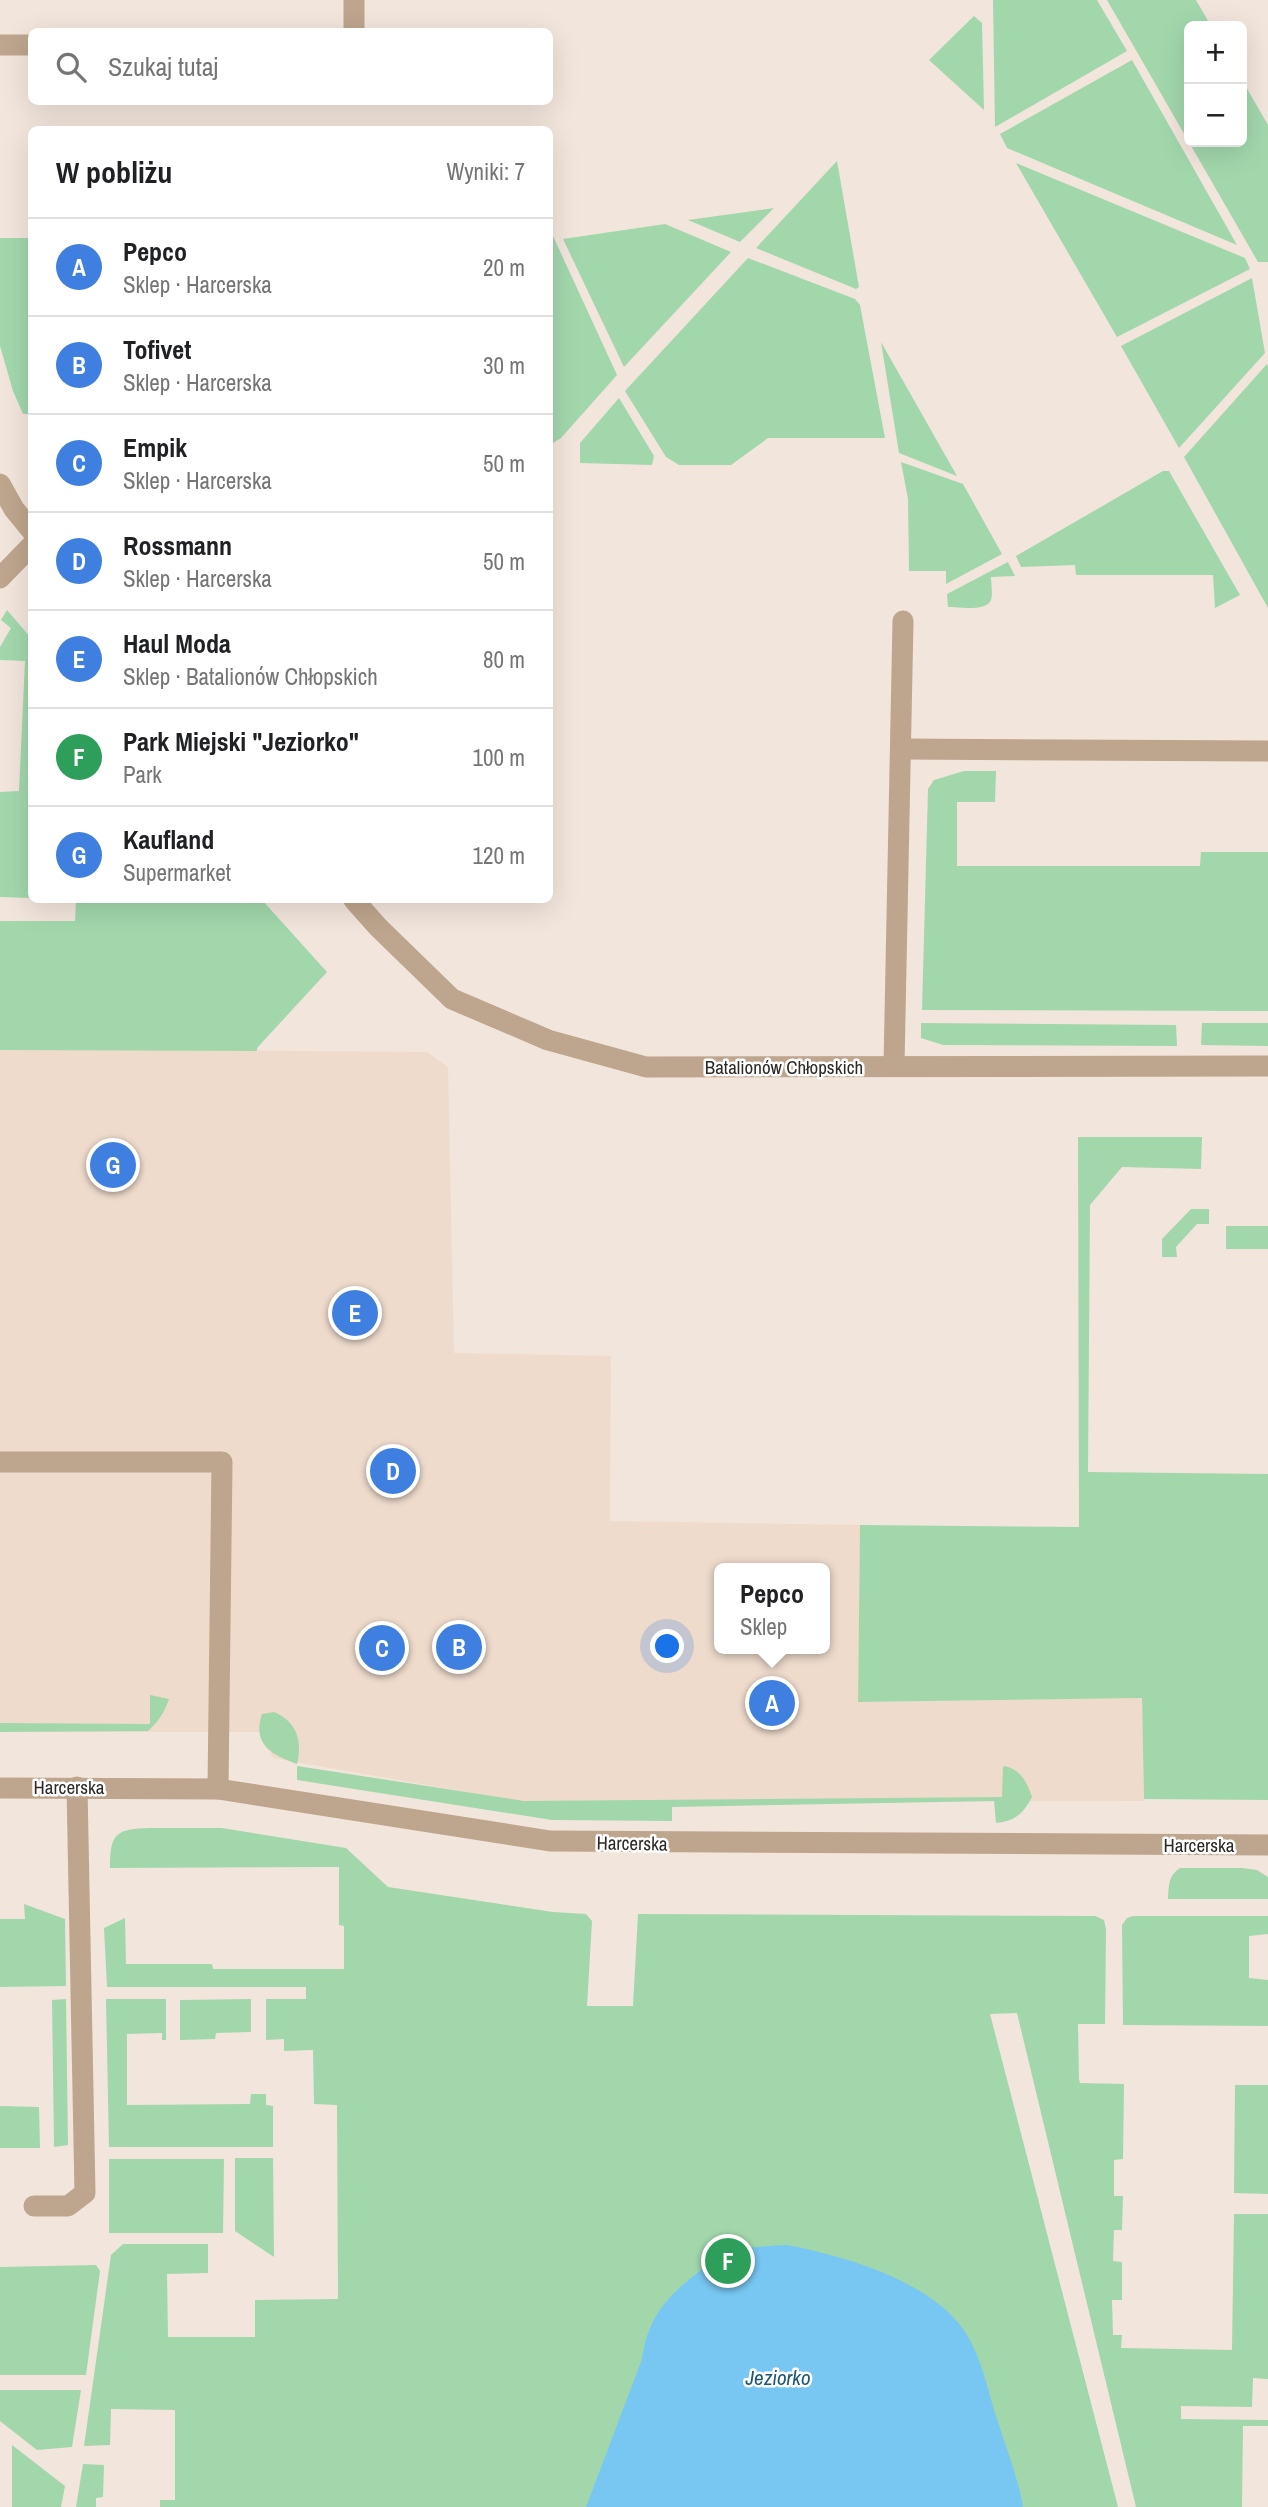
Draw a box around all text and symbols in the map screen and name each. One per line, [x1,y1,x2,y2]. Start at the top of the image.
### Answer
map controls [1184,21,1247,147]
button: + [1184,21,1247,84]
search box [28,28,553,105]
icon: search [52,48,90,86]
text: Szukaj tutaj [108,49,218,84]
button: − [1184,84,1247,147]
text: W pobliżu [56,152,172,192]
text: Wyniki: 7 [447,156,525,187]
text: Pepco [123,234,187,269]
text: A [72,252,86,283]
text: 20 m [483,252,525,283]
text: Sklep · Harcerska [123,269,272,300]
text: Tofivet [123,332,191,367]
text: B [72,350,86,381]
text: 30 m [483,350,525,381]
text: Sklep · Harcerska [123,367,272,398]
text: Empik [123,430,187,465]
text: C [72,448,86,479]
text: 50 m [483,448,525,479]
text: Sklep · Harcerska [123,465,272,496]
text: Rossmann [123,528,232,563]
text: D [72,546,86,577]
text: 50 m [483,546,525,577]
text: Sklep · Harcerska [123,563,272,594]
text: Haul Moda [123,626,231,661]
text: E [73,644,85,675]
text: 80 m [483,644,525,675]
text: Sklep · Batalionów Chłopskich [123,661,378,692]
text: Park Miejski "Jeziorko" [123,724,359,759]
text: F [73,742,85,773]
text: 100 m [473,742,525,773]
text: Park [123,759,162,790]
text: Kaufland [123,822,214,857]
text: G [72,840,86,871]
text: 120 m [473,840,525,871]
text: Supermarket [123,857,231,888]
street label: Batalionów Chłopskich [705,1054,863,1080]
pin: G [90,1139,136,1191]
pin: E [332,1287,378,1339]
pin: D [370,1445,416,1497]
popup [714,1563,830,1654]
text: Pepco [740,1576,804,1611]
text: Sklep [740,1611,787,1642]
pin: B [436,1621,482,1673]
pin: C [359,1622,405,1674]
your location [650,1629,684,1663]
pin: A [749,1677,795,1729]
street label: Harcerska [34,1774,105,1800]
street label: Harcerska [596,1829,668,1857]
street label: Harcerska [1164,1832,1235,1858]
pin: F [705,2235,751,2287]
water label: Jeziorko [744,2363,811,2392]

